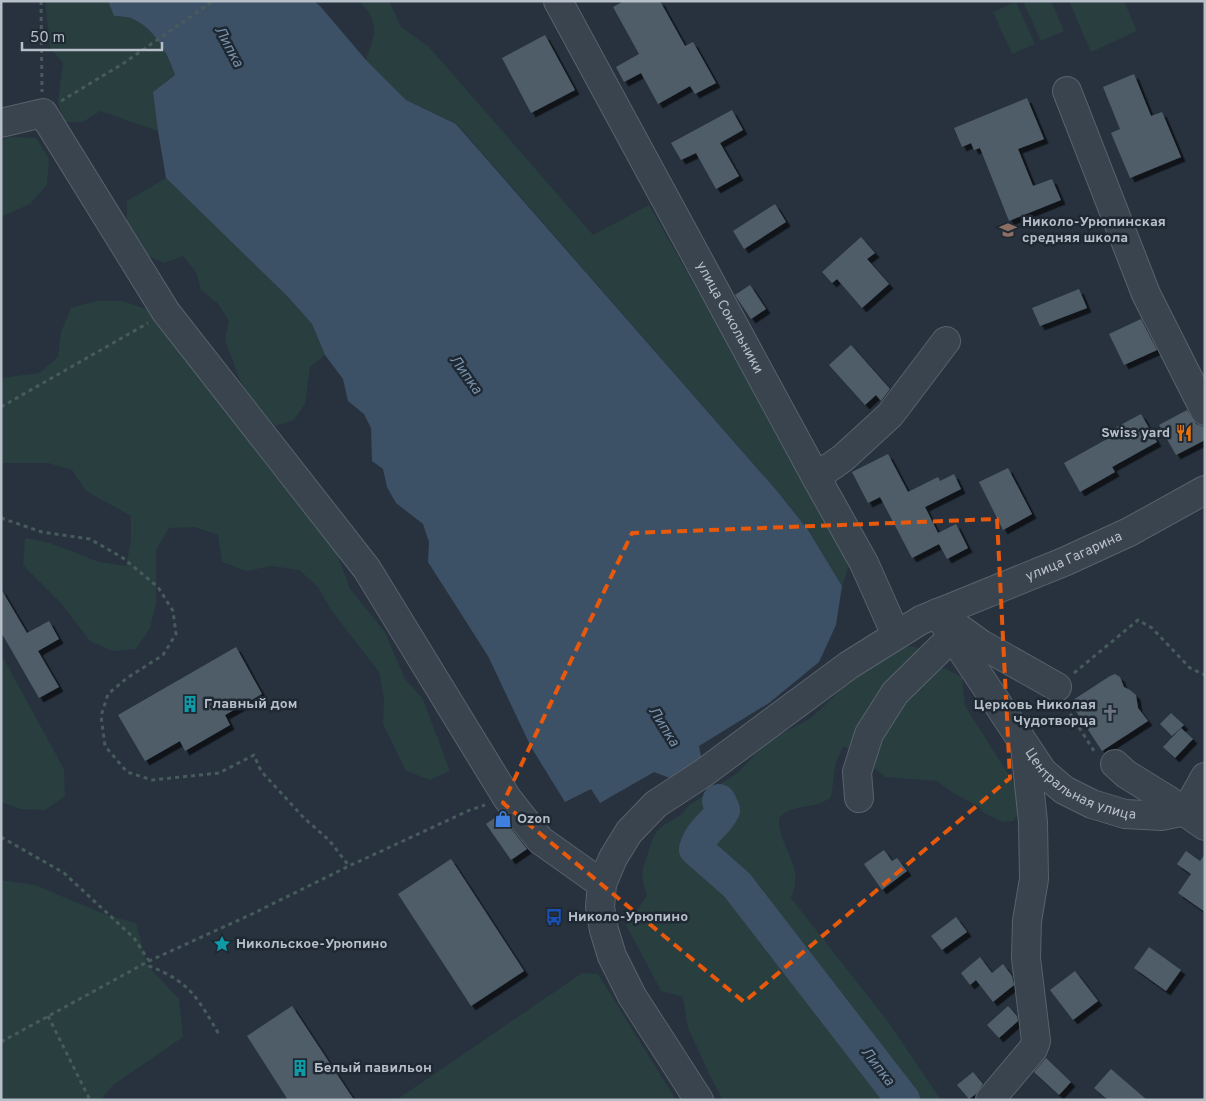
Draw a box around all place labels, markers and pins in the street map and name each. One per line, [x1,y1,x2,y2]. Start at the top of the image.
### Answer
place label: Николо-Урюпинская средняя школа [1022,214,1166,247]
school or university icon: Николо-Урюпинская средняя школа [998,220,1018,240]
restaurant icon: Swiss yard [1174,423,1194,443]
place label: Swiss yard [1101,425,1170,442]
building icon: Главный дом [180,694,200,714]
place label: Главный дом [204,696,297,713]
place label: Церковь Николая Чудотворца [974,697,1096,730]
church icon: Церковь Николая Чудотворца [1100,703,1120,723]
shop icon: Ozon [493,809,513,829]
place label: Ozon [517,811,550,828]
bus stop icon: Николо-Урюпино [544,907,564,927]
place label: Николо-Урюпино [568,909,688,926]
place icon: Никольское-Урюпино [212,934,232,954]
place label: Никольское-Урюпино [236,936,388,953]
building icon: Белый павильон [290,1058,310,1078]
place label: Белый павильон [314,1060,432,1077]

